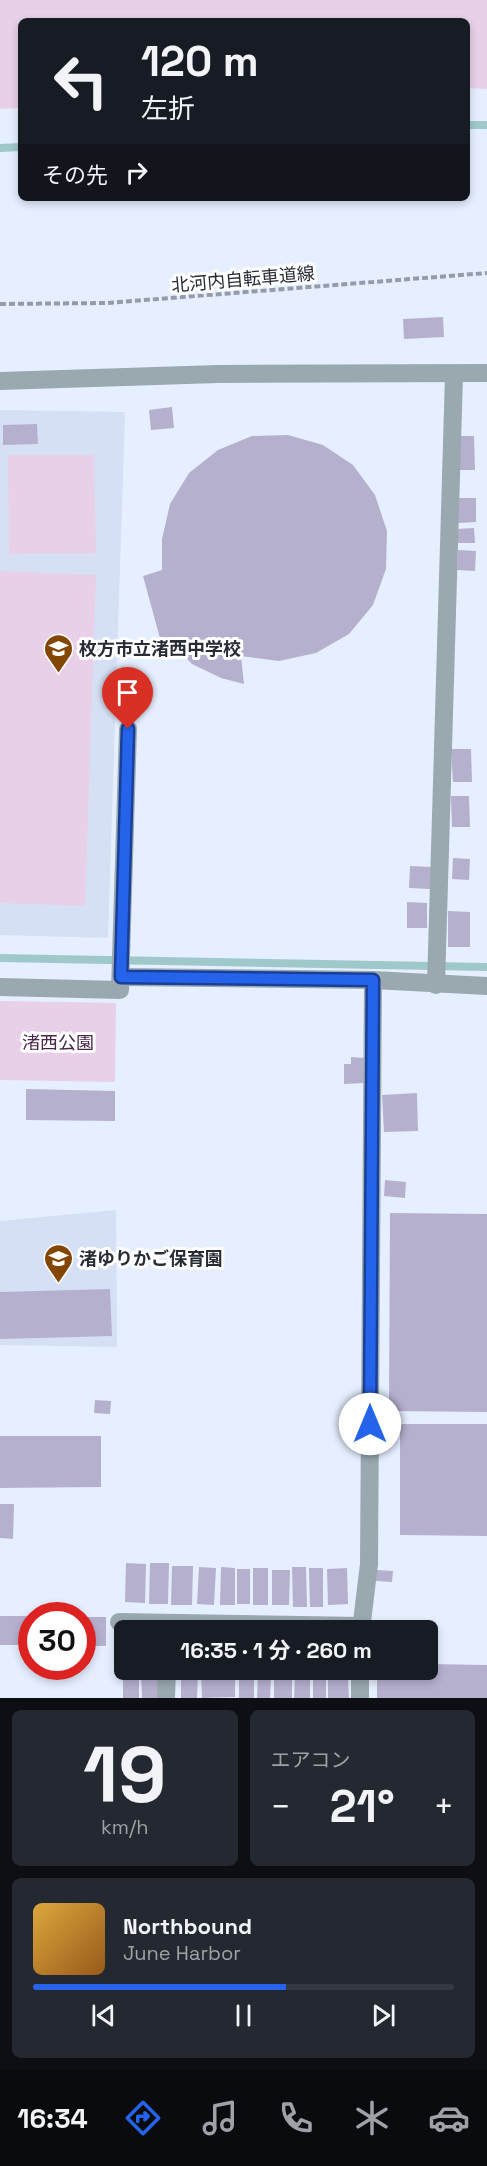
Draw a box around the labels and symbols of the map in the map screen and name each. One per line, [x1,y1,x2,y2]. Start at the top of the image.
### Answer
street label: 北河内自転車道線 [170,261,316,297]
school or university icon: 枚方市立渚西中学校 [42,632,74,674]
place label: 枚方市立渚西中学校 [79,637,241,660]
pin [102,667,153,729]
park label: 渚西公園 [22,1031,94,1054]
school or university icon: 渚ゆりかご保育園 [42,1242,74,1284]
place label: 渚ゆりかご保育園 [79,1247,223,1270]
position arrow [338,1392,402,1456]
speed limit sign: 30 [18,1602,96,1680]

